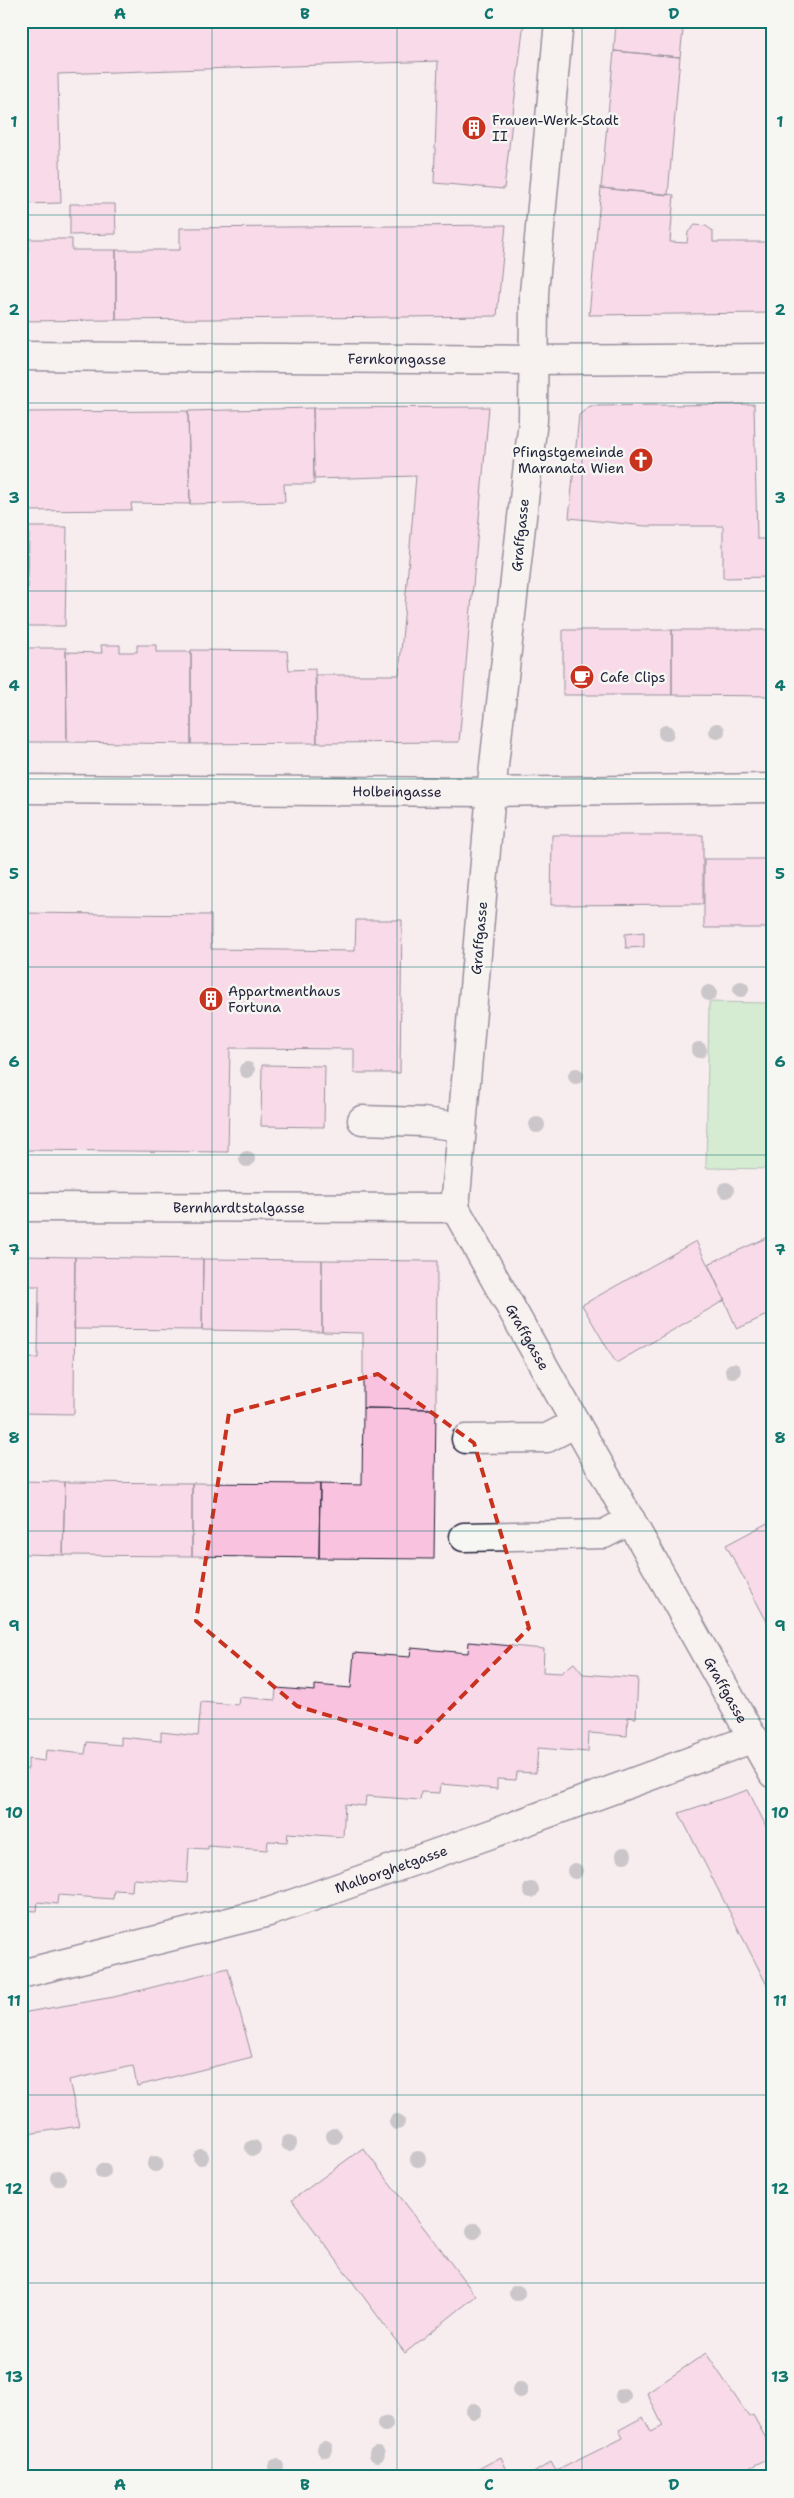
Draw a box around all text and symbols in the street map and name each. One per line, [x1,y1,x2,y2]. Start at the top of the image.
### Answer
text: A [114,3,126,24]
text: B [300,3,310,24]
text: C [484,3,494,24]
text: D [668,3,680,24]
text: 1 [10,111,18,132]
place label: Frauen-Werk-Stadt II [492,111,619,145]
text: 1 [776,111,784,132]
building icon: Frauen-Werk-Stadt II [461,115,487,141]
text: 2 [8,299,20,320]
text: 2 [774,299,786,320]
street label: Fernkorngasse [348,350,446,368]
place label: Pfingstgemeinde Maranata Wien [512,443,624,477]
church icon: Pfingstgemeinde Maranata Wien [628,447,654,473]
text: 3 [8,487,20,508]
text: 3 [774,487,786,508]
street label: Graffgasse [507,498,533,572]
cafe icon: Cafe Clips [569,664,595,690]
place label: Cafe Clips [600,668,666,686]
text: 4 [8,675,20,696]
text: 4 [774,675,786,696]
street label: Holbeingasse [352,782,442,801]
text: 5 [9,863,19,884]
text: 5 [775,863,785,884]
street label: Graffgasse [467,901,491,975]
place label: Appartmenthaus Fortuna [228,982,341,1016]
building icon: Appartmenthaus Fortuna [198,986,224,1012]
text: 6 [8,1051,20,1072]
text: 6 [774,1051,786,1072]
street label: Bernhardtstalgasse [173,1198,305,1217]
text: 7 [8,1239,20,1260]
text: 7 [774,1239,786,1260]
street label: Graffgasse [502,1301,553,1373]
text: 8 [8,1427,20,1448]
text: 8 [774,1427,786,1448]
text: 9 [8,1615,20,1636]
text: 9 [774,1615,786,1636]
street label: Graffgasse [700,1654,752,1727]
text: 10 [5,1802,23,1823]
text: 10 [771,1802,789,1823]
street label: Malborghetgasse [332,1841,450,1897]
text: 11 [7,1990,21,2011]
text: 11 [773,1990,787,2011]
text: 12 [5,2178,23,2199]
text: 12 [771,2178,789,2199]
text: 13 [5,2366,23,2387]
text: 13 [771,2366,789,2387]
text: A [114,2474,126,2495]
text: B [300,2474,310,2495]
text: C [484,2474,494,2495]
text: D [668,2474,680,2495]

